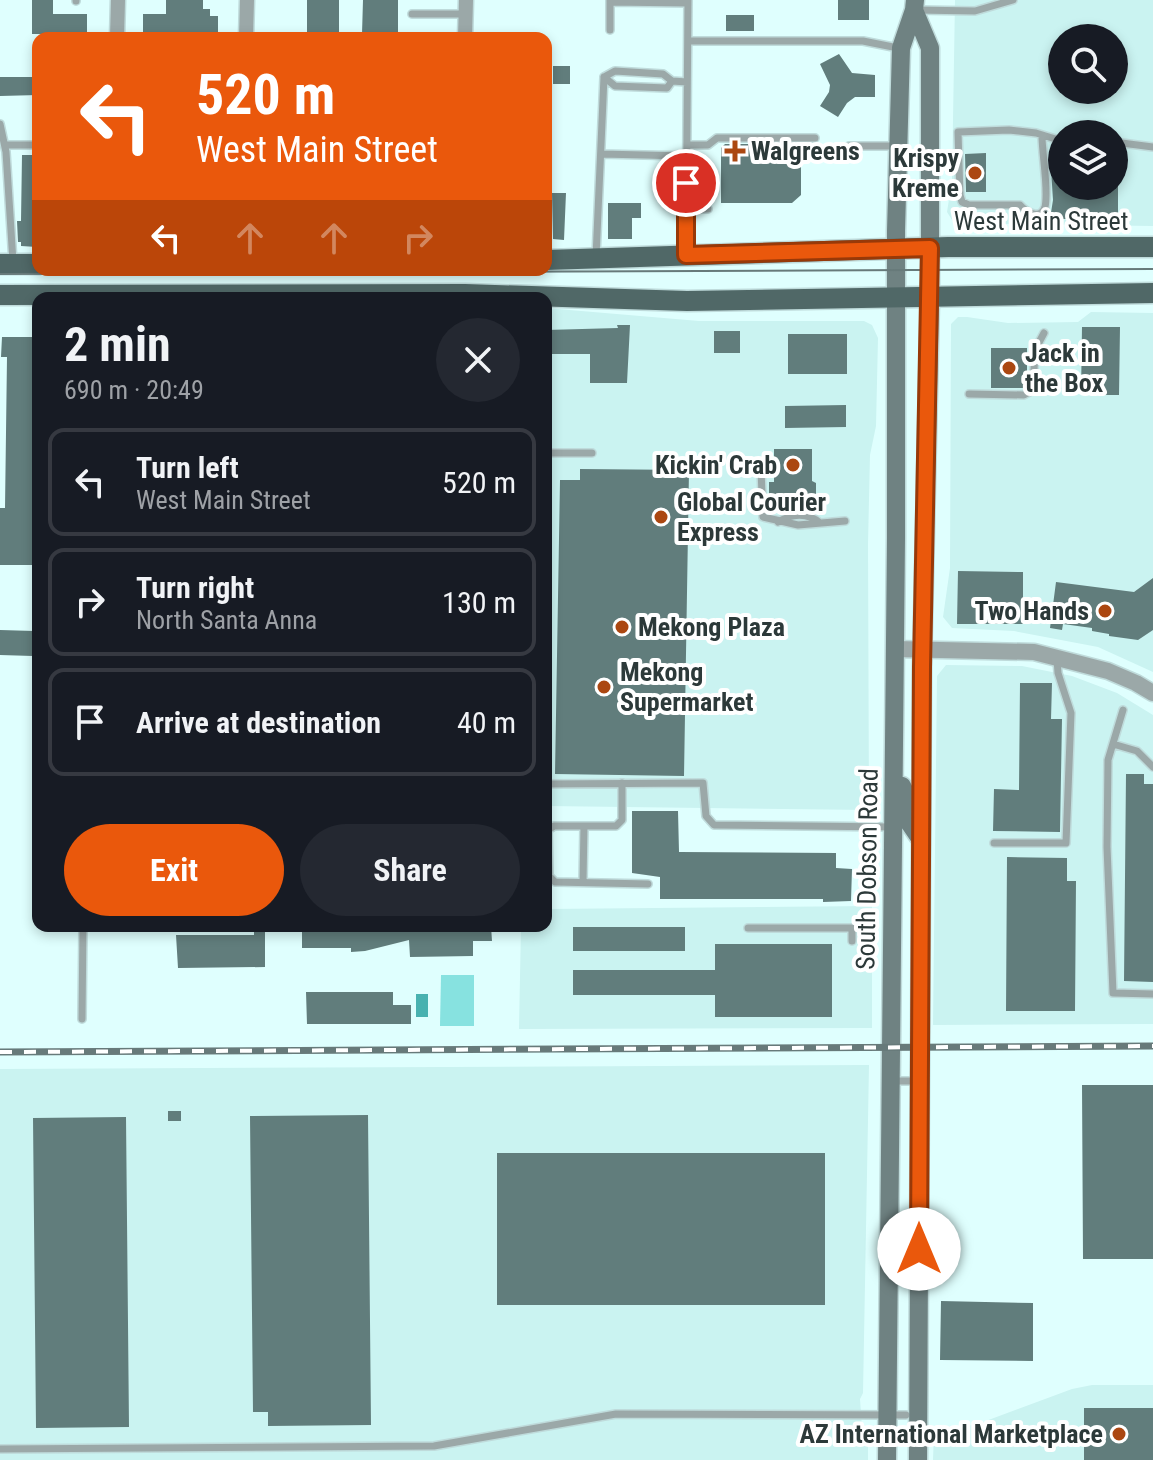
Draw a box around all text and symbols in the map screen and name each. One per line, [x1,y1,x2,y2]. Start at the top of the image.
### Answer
map controls [1048,24,1128,200]
button: search [1048,24,1128,104]
text: 520 m [196,62,335,128]
icon: left [64,64,168,168]
button: layers [1048,120,1128,200]
text: West Main Street [196,129,438,171]
place label: Walgreens [751,136,860,166]
marker: Walgreens [726,142,744,160]
place label: Krispy Kreme [892,143,959,203]
pin [652,149,720,217]
icon: arrive [664,161,708,205]
marker: Krispy Kreme [966,164,984,182]
street label: West Main Street [954,206,1128,236]
icon: left [144,216,188,260]
icon: ahead [228,216,272,260]
icon: ahead [312,216,356,260]
icon: right [396,216,440,260]
text: 2 min [64,316,171,373]
button: close [436,318,520,402]
place label: Jack in the Box [1025,338,1103,398]
marker: Jack in the Box [1000,359,1018,377]
text: 690 m · 20:49 [64,375,204,405]
text: Turn left [136,450,239,485]
place label: Kickin' Crab [655,450,777,480]
marker: Kickin' Crab [784,456,802,474]
icon: left [68,460,112,504]
text: 520 m [442,465,516,500]
text: West Main Street [136,485,311,515]
place label: Global Courier Express [677,487,827,547]
marker: Global Courier Express [652,508,670,526]
text: Turn right [136,570,254,605]
icon: right [68,580,112,624]
text: 130 m [442,585,516,620]
place label: Two Hands [974,596,1089,626]
marker: Two Hands [1096,602,1114,620]
text: North Santa Anna [136,605,317,635]
place label: Mekong Plaza [638,612,785,642]
marker: Mekong Plaza [613,618,631,636]
place label: Mekong Supermarket [620,657,753,717]
marker: Mekong Supermarket [595,678,613,696]
icon: arrive [68,700,112,744]
text: Arrive at destination [136,705,381,740]
text: 40 m [457,705,516,740]
street label: South Dobson Road [850,768,884,970]
button: Exit [64,824,284,916]
button: Share [300,824,520,916]
position arrow [877,1207,961,1291]
place label: AZ International Marketplace [800,1419,1103,1449]
marker: AZ International Marketplace [1110,1425,1128,1443]

